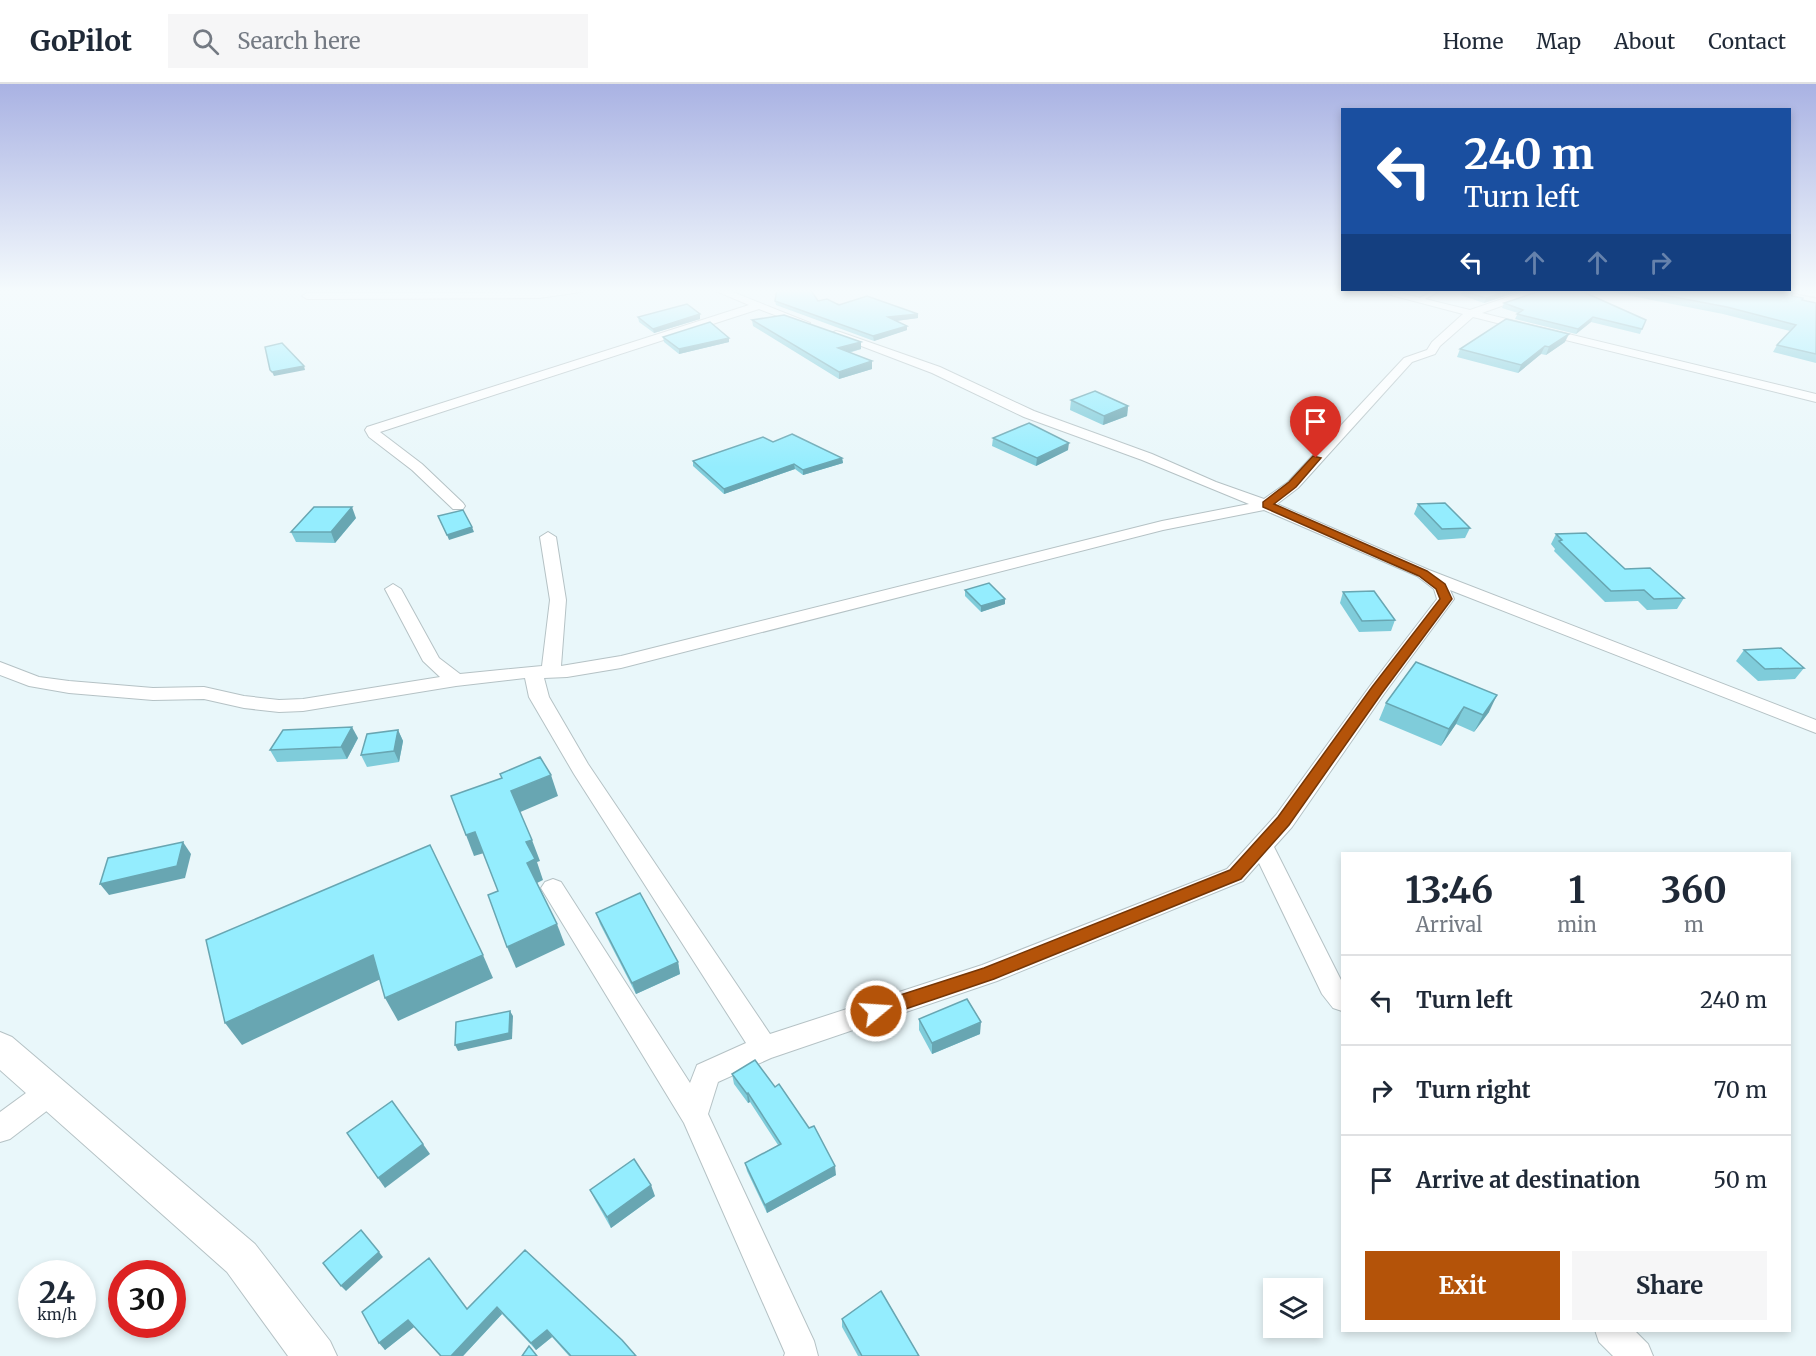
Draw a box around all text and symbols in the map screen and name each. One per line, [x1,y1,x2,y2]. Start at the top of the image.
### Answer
search box [168,14,588,68]
text: GoPilot [30,23,132,59]
icon: search [189,25,222,58]
text: Search here [237,27,361,55]
text: Home [1443,28,1503,55]
text: Map [1536,28,1581,55]
text: About [1614,28,1675,55]
text: Contact [1708,28,1786,55]
text: 240 m [1464,128,1594,180]
icon: left [1365,132,1443,210]
text: Turn left [1464,180,1579,214]
icon: left [1455,246,1488,279]
icon: ahead [1518,246,1551,279]
icon: ahead [1581,246,1614,279]
icon: right [1644,246,1677,279]
pin [1290,396,1341,458]
icon: arrive [1299,405,1332,438]
text: 13:46 [1405,868,1493,913]
text: 1 [1569,868,1585,913]
text: 360 [1661,868,1727,913]
text: Arrival [1416,912,1482,937]
text: min [1557,912,1597,937]
text: m [1684,912,1704,937]
position arrow [844,979,908,1043]
icon: left [1365,984,1398,1017]
text: Turn left [1416,986,1513,1014]
text: 240 m [1700,986,1767,1014]
icon: right [1365,1074,1398,1107]
text: Turn right [1416,1076,1530,1104]
text: 70 m [1714,1076,1767,1104]
icon: arrive [1365,1164,1398,1197]
text: Arrive at destination [1416,1166,1640,1194]
text: 50 m [1713,1166,1767,1194]
button: Exit [1365,1251,1560,1320]
button: Share [1572,1251,1767,1320]
speed limit sign: 30 [108,1260,186,1338]
text: 24 [39,1273,75,1311]
map controls [1263,1278,1323,1338]
button: layers [1263,1278,1323,1338]
text: km/h [37,1305,77,1324]

